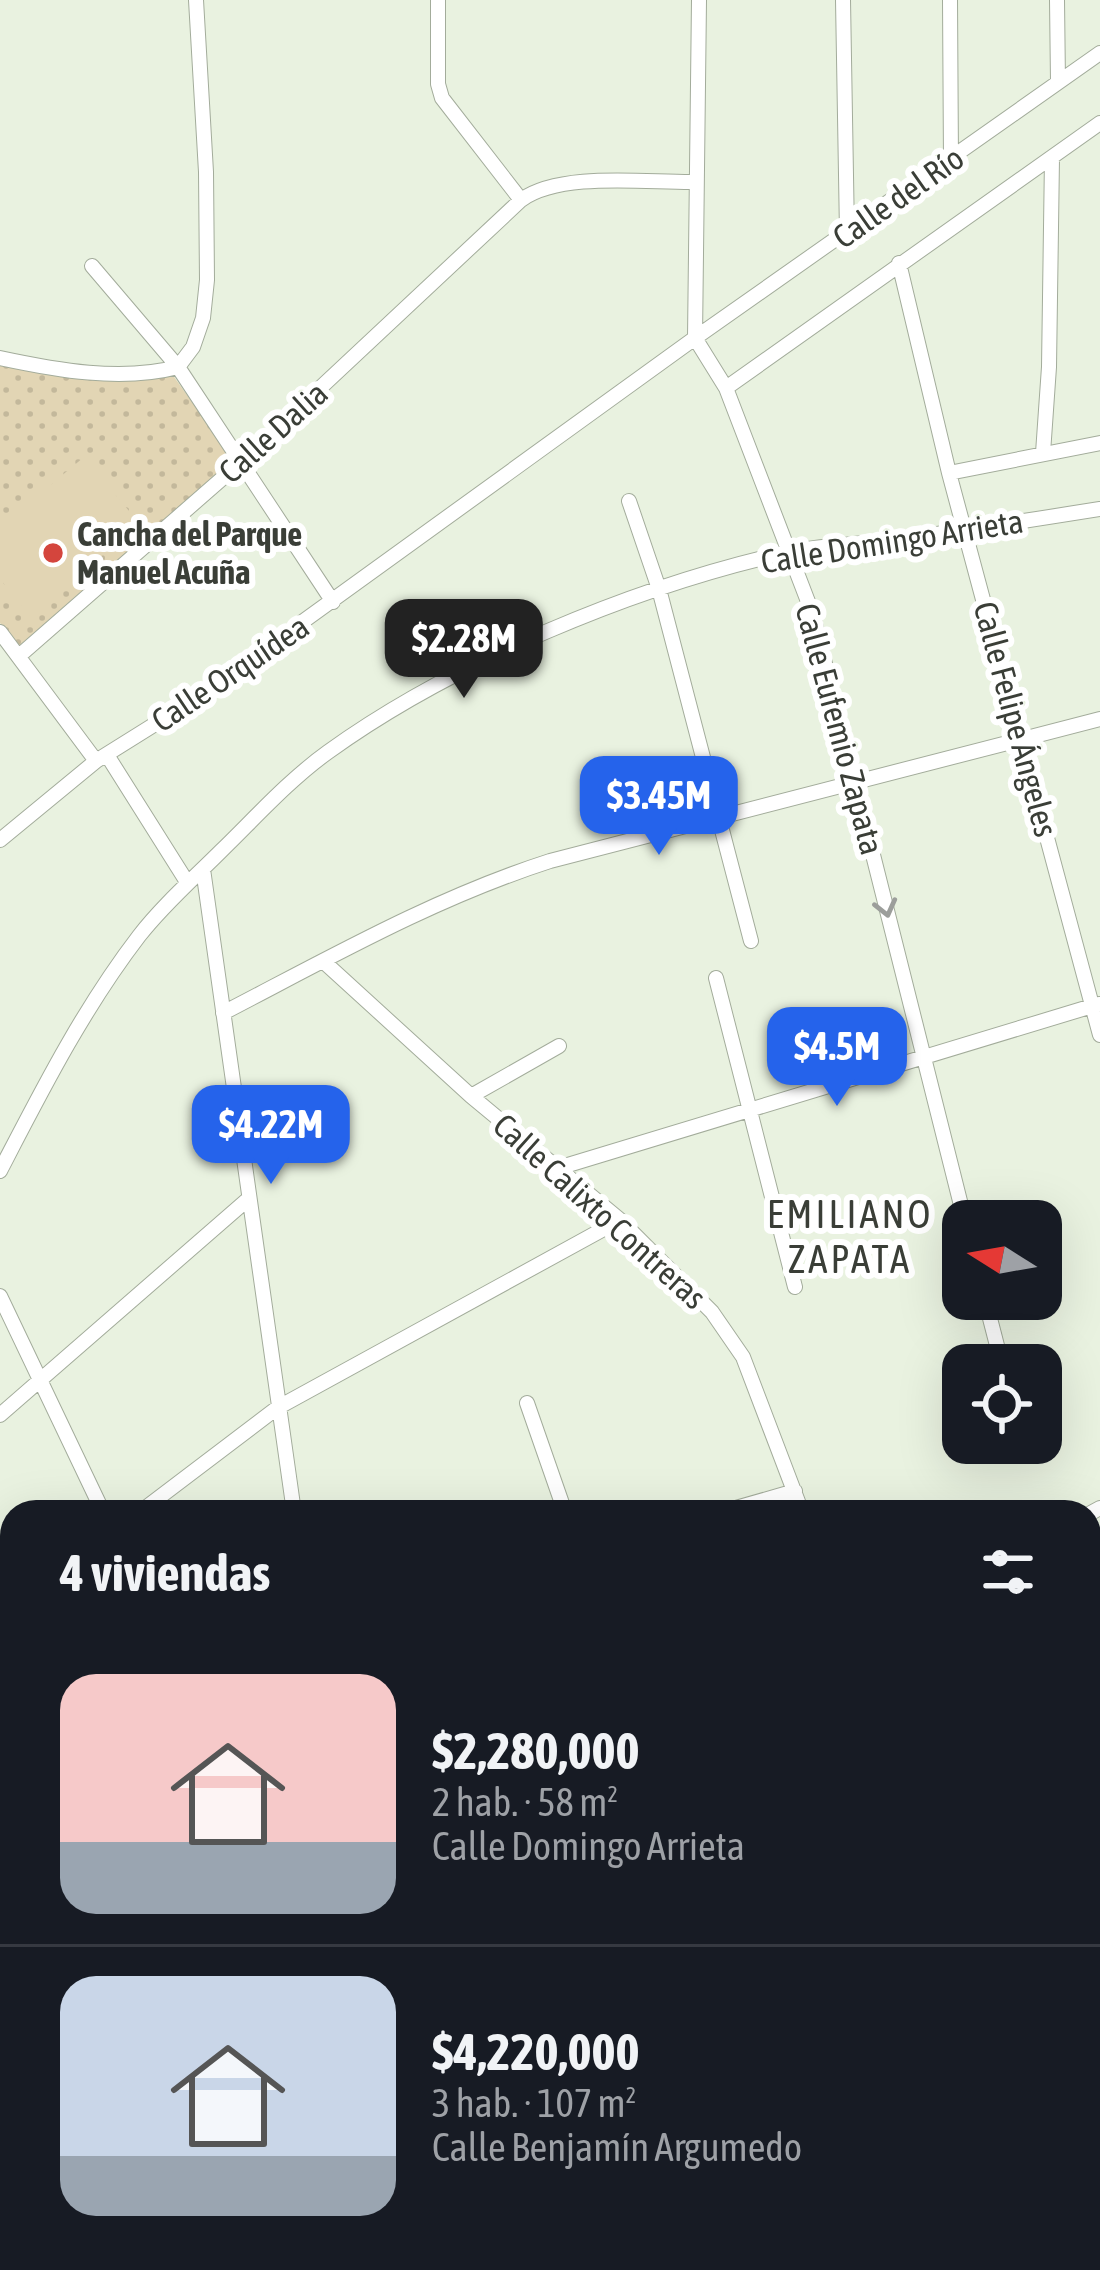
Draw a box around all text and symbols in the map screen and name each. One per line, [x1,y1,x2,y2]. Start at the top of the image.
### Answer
street label: Calle del Río [826,138,970,256]
street label: Calle Dalia [211,374,335,490]
street label: Calle Domingo Arrieta [758,502,1026,580]
place label: Cancha del Parque Manuel Acuña [77,515,302,591]
marker: Cancha del Parque Manuel Acuña [40,540,66,566]
street label: Calle Felipe Ángeles [966,597,1066,841]
pin: $2.28M [366,599,562,701]
street label: Calle Eufemio Zapata [788,599,892,859]
street label: Calle Orquídea [144,607,316,739]
text: $2.28M [412,616,516,660]
pin: $3.45M [561,756,757,858]
text: $3.45M [607,773,711,817]
one-way arrow [872,897,897,918]
pin: $4.5M [753,1007,921,1109]
text: $4.5M [794,1024,880,1068]
pin: $4.22M [173,1085,369,1187]
text: $4.22M [219,1102,323,1146]
street label: Calle Calixto Contreras [486,1106,714,1316]
district label: EMILIANO ZAPATA [767,1192,933,1281]
north arrow [942,1200,1062,1320]
map controls [942,1200,1062,1464]
button: locate [942,1344,1062,1464]
icon: filters [975,1539,1041,1605]
text: 4 viviendas [60,1543,270,1602]
text: $2,280,000 [432,1721,639,1780]
icon: home [156,1722,300,1866]
text: 2 hab. · 58 m² [432,1780,618,1824]
text: Calle Domingo Arrieta [432,1824,745,1868]
text: $4,220,000 [432,2022,639,2081]
icon: home [156,2024,300,2168]
text: 3 hab. · 107 m² [432,2081,637,2125]
text: Calle Benjamín Argumedo [432,2125,802,2169]

